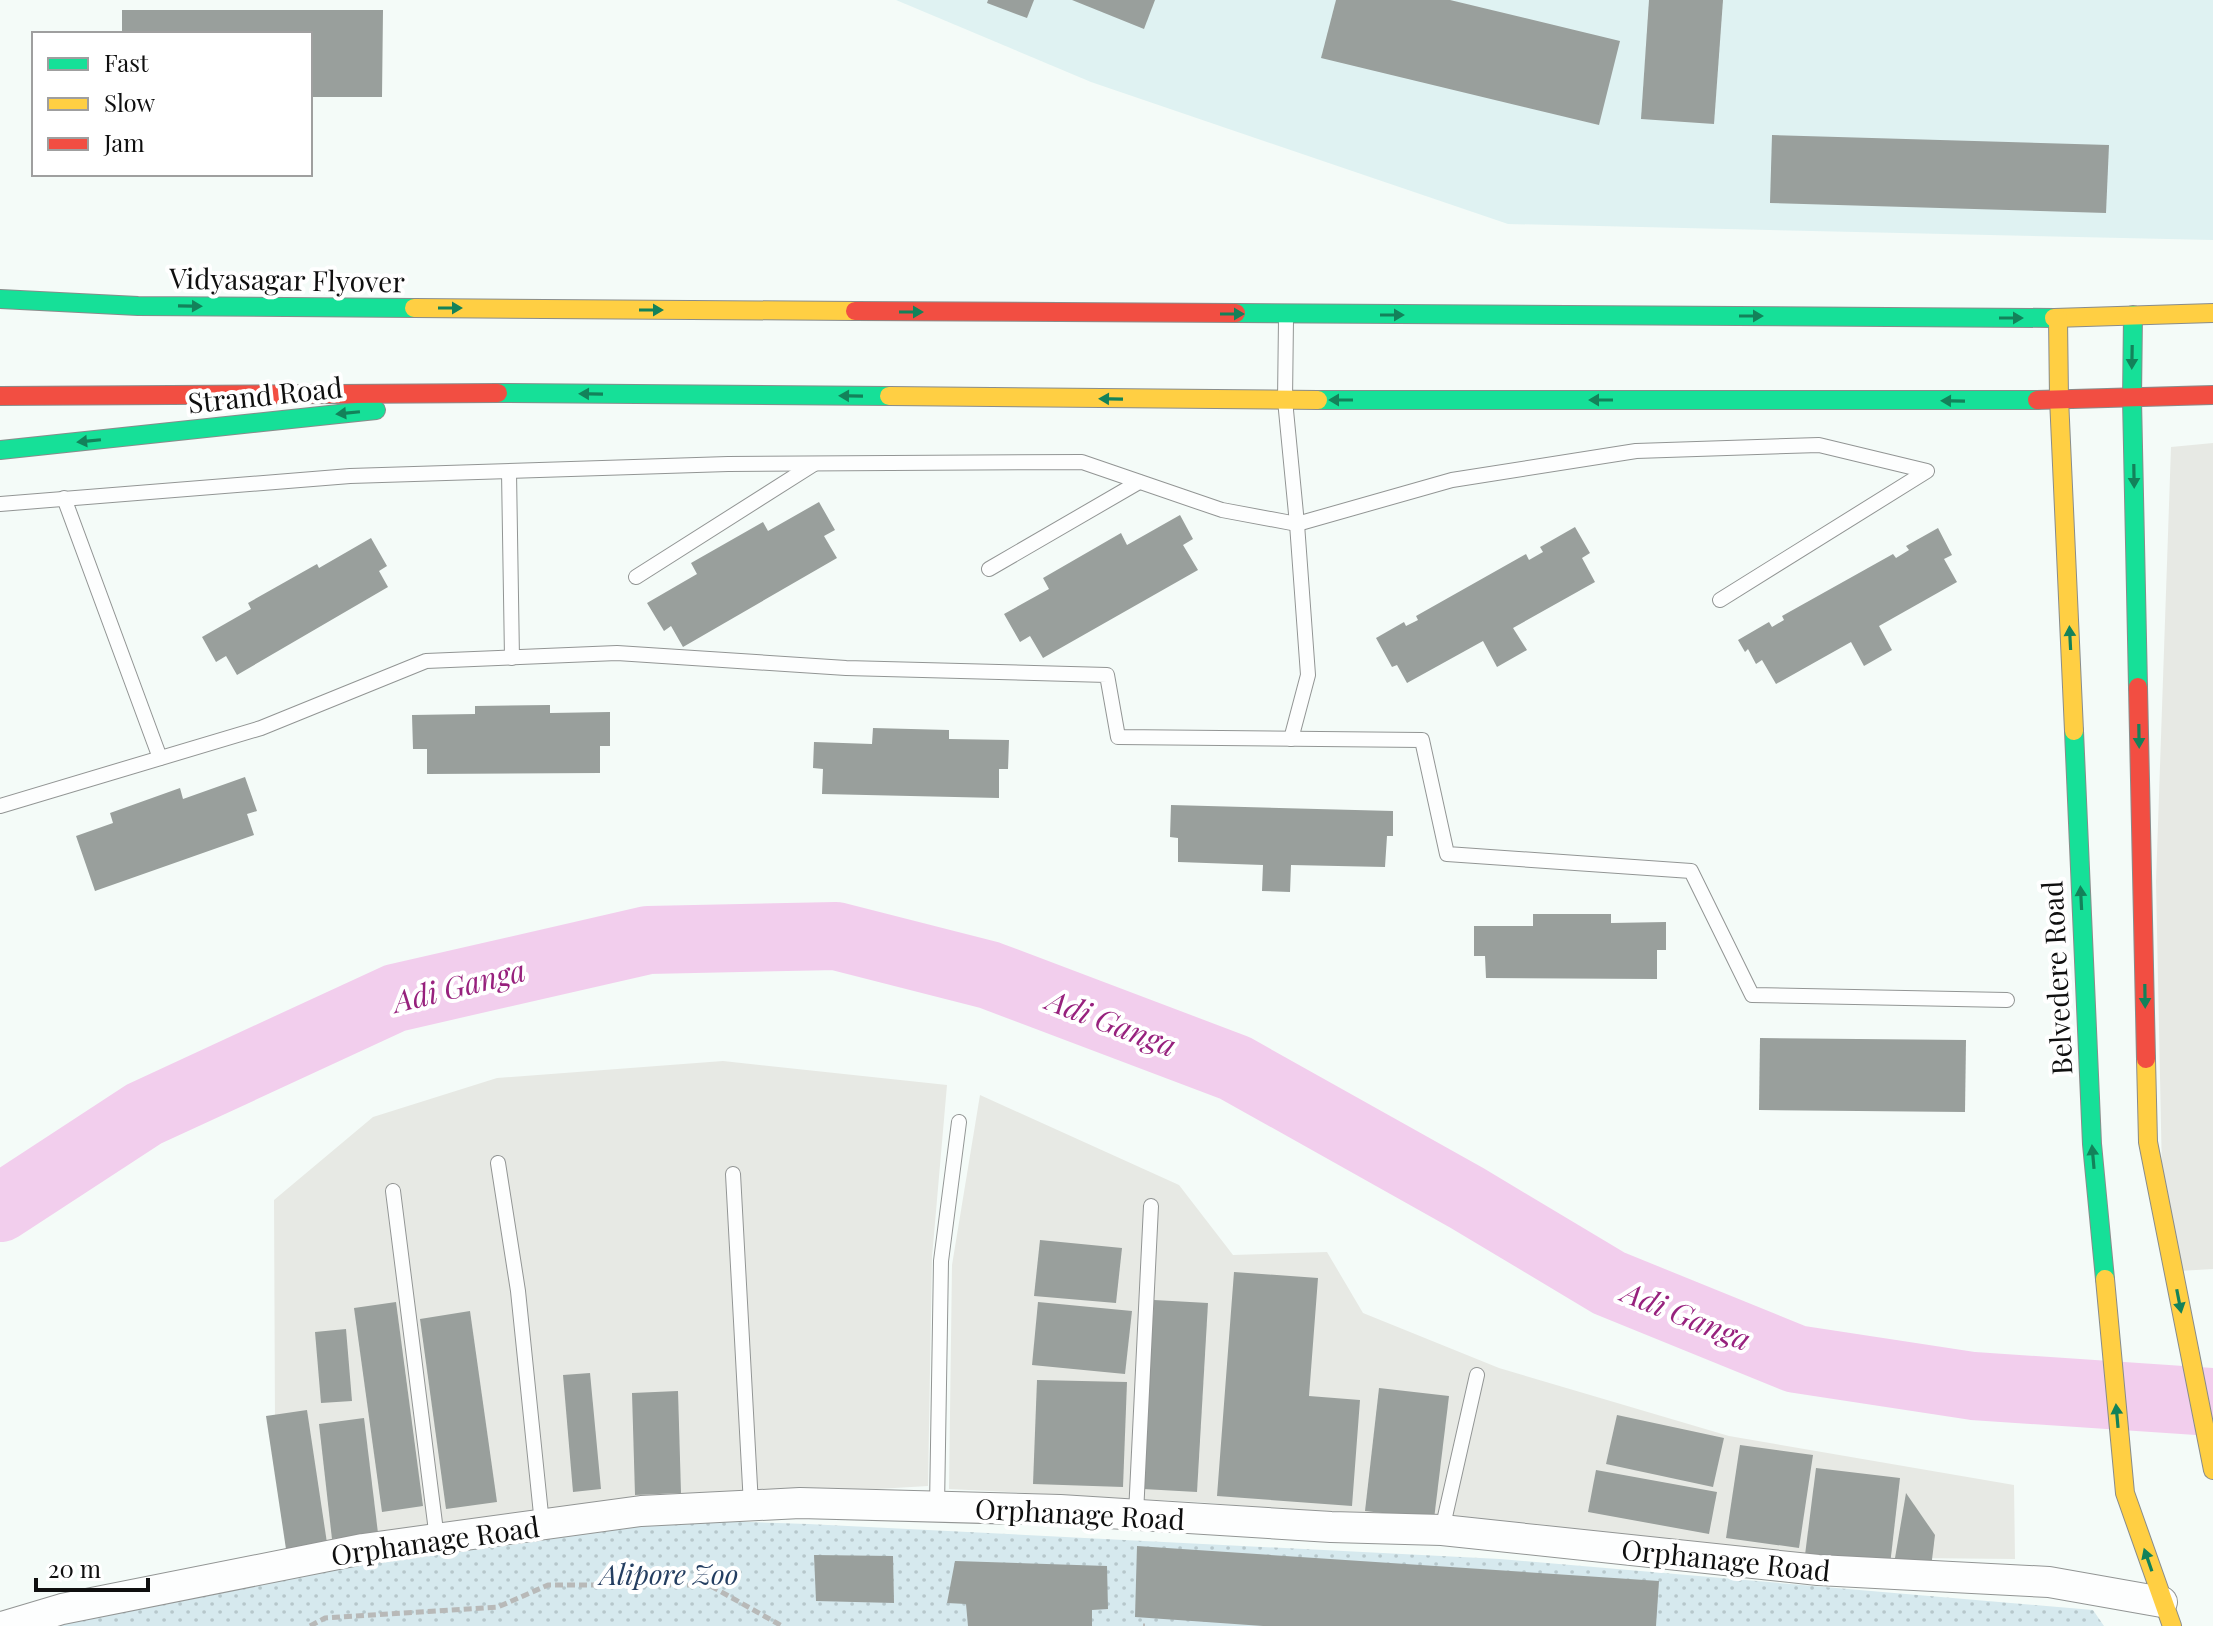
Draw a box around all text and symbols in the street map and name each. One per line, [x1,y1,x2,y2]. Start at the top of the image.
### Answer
legend [32,32,312,176]
text: Fast [104,46,149,78]
text: Slow [104,86,156,118]
text: Jam [103,126,145,158]
street label: Vidyasagar Flyover [168,258,406,300]
one-way arrow [178,300,203,312]
one-way arrow [438,302,463,315]
one-way arrow [639,304,664,316]
one-way arrow [899,306,924,318]
one-way arrow [1220,308,1245,320]
one-way arrow [1380,309,1405,321]
one-way arrow [1739,310,1764,323]
one-way arrow [1999,312,2024,324]
one-way arrow [2126,345,2138,370]
street label: Strand Road [186,367,344,421]
one-way arrow [578,388,603,400]
one-way arrow [838,390,863,402]
one-way arrow [1098,392,1123,405]
one-way arrow [1328,394,1353,406]
one-way arrow [1588,394,1613,406]
one-way arrow [1940,395,1965,407]
one-way arrow [335,407,360,420]
one-way arrow [76,434,101,447]
one-way arrow [2127,464,2140,490]
one-way arrow [2063,625,2076,650]
one-way arrow [2133,724,2145,749]
street label: Belvedere Road [2032,880,2080,1076]
one-way arrow [2074,885,2087,910]
water label: Adi Ganga [386,949,529,1021]
water label: Adi Ganga [1039,978,1182,1065]
one-way arrow [2138,984,2151,1009]
one-way arrow [2086,1144,2099,1169]
water label: Adi Ganga [1614,1270,1757,1359]
one-way arrow [2174,1288,2186,1313]
one-way arrow [2111,1403,2124,1428]
street label: Orphanage Road [974,1489,1186,1537]
street label: Orphanage Road [329,1507,541,1573]
street label: Orphanage Road [1620,1530,1832,1588]
scale bar [36,1542,148,1592]
one-way arrow [2141,1548,2153,1572]
text: 20 m [48,1552,101,1584]
park label: Alipore Zoo [597,1555,738,1592]

